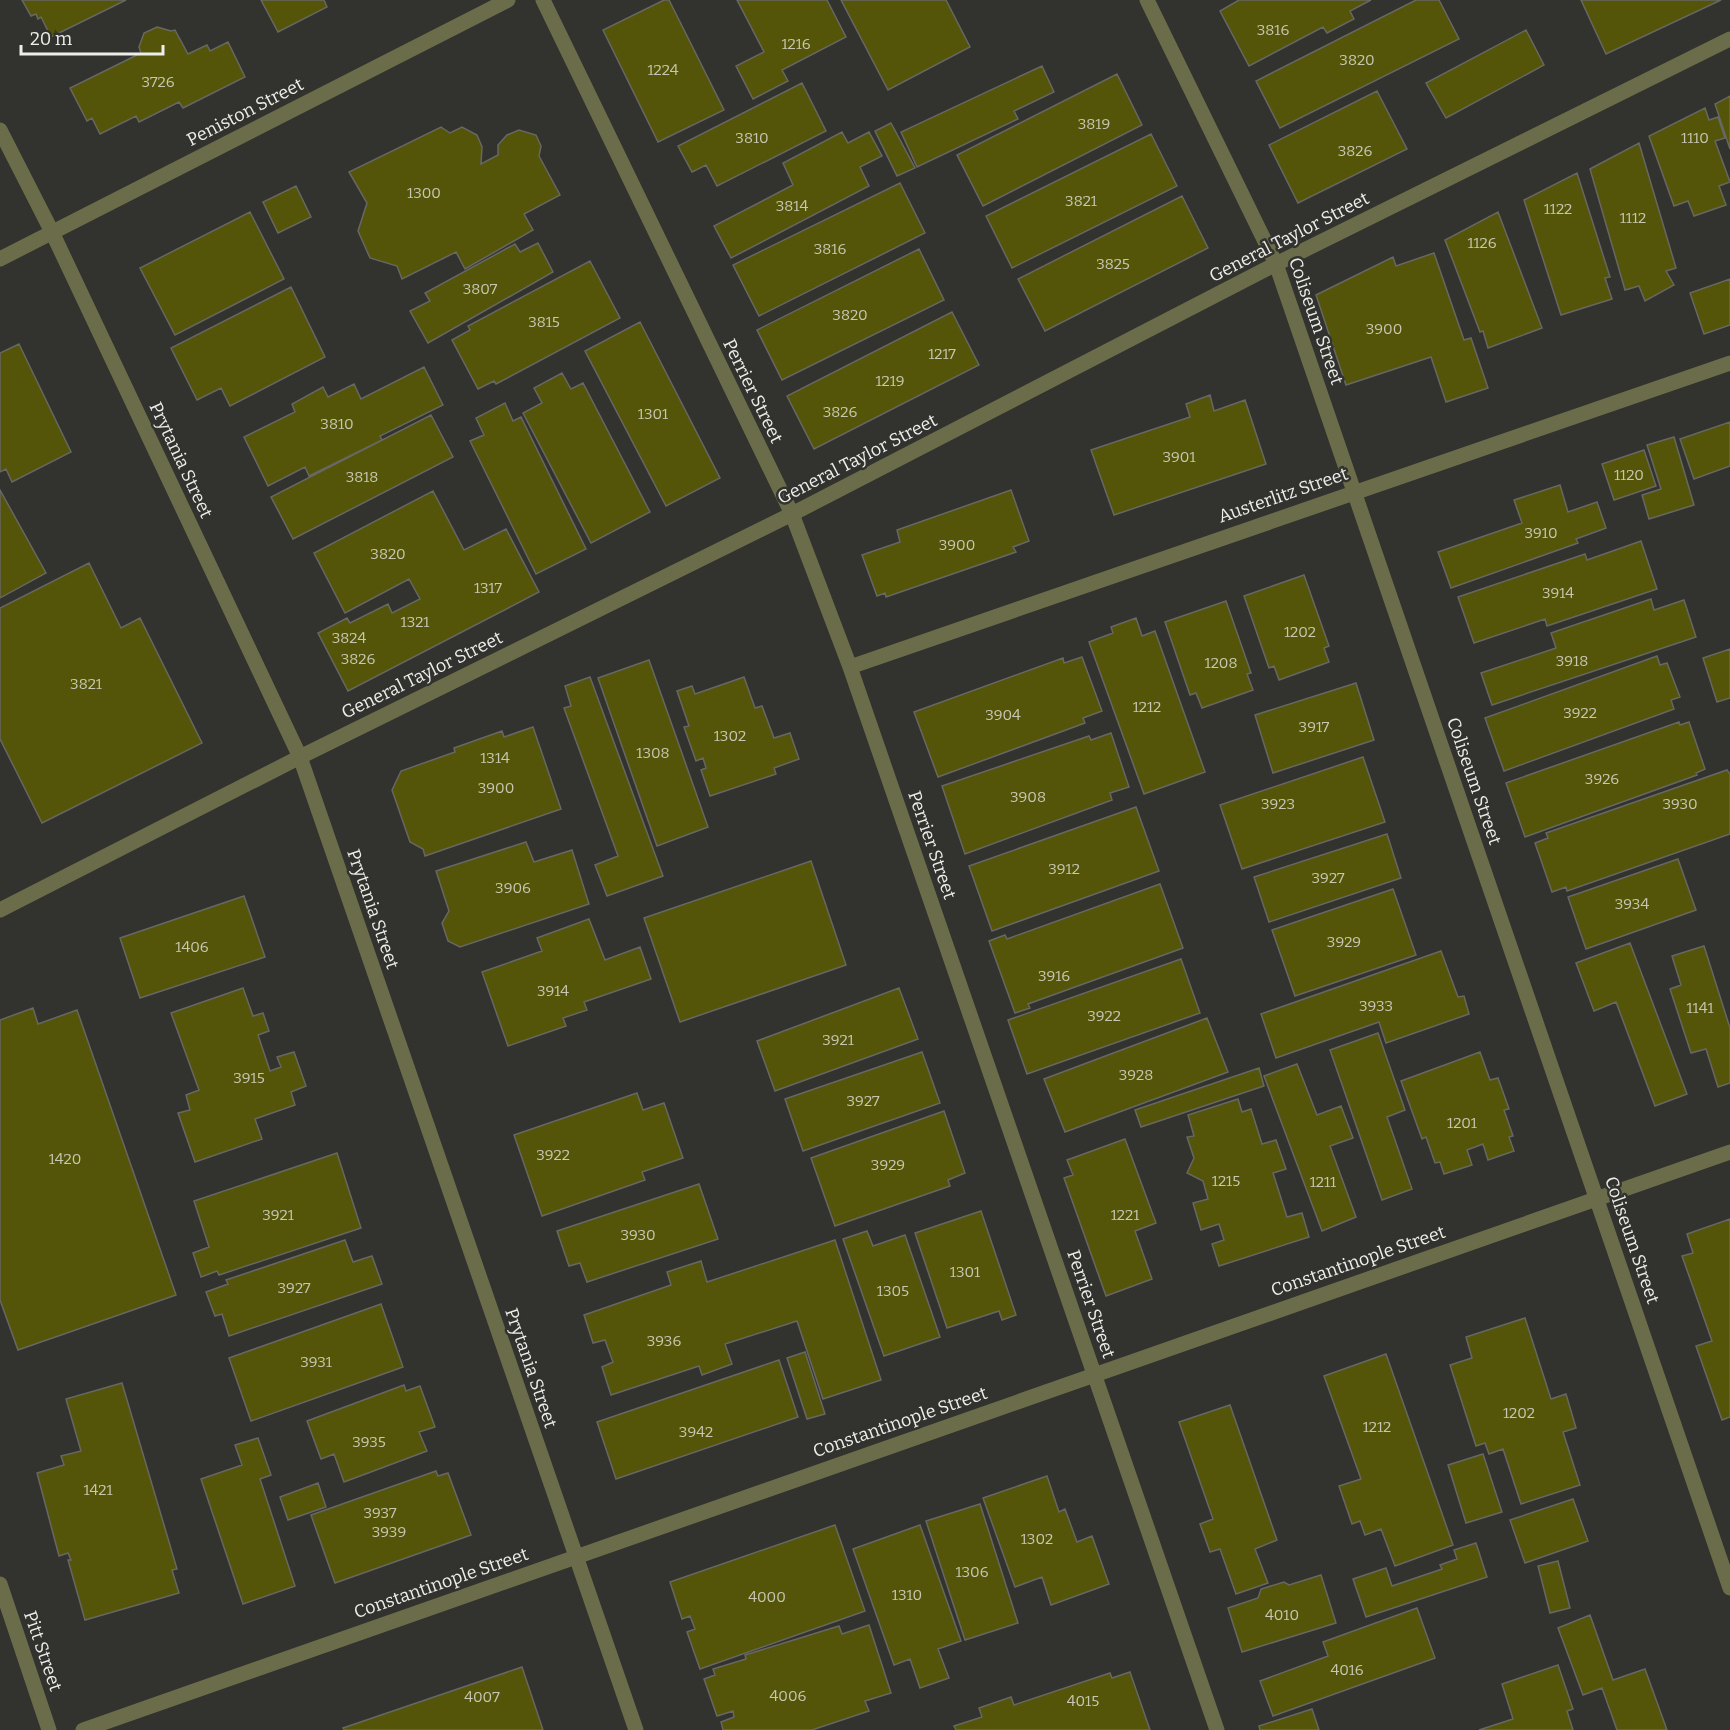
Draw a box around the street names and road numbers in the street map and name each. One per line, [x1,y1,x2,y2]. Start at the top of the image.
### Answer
street label: Peniston Street [183,73,307,151]
street label: General Taylor Street [1205,187,1373,287]
street label: Coliseum Street [1284,254,1348,388]
street label: Perrier Street [718,335,788,447]
street label: Prytania Street [145,399,218,522]
street label: General Taylor Street [773,409,941,509]
street label: Austerlitz Street [1215,462,1351,528]
street label: General Taylor Street [338,626,507,724]
street label: Coliseum Street [1442,714,1506,848]
street label: Perrier Street [903,788,961,903]
street label: Prytania Street [342,846,404,972]
street label: Coliseum Street [1600,1173,1664,1307]
street label: Constantinople Street [1268,1221,1448,1301]
street label: Perrier Street [1062,1247,1120,1362]
street label: Prytania Street [500,1305,562,1431]
street label: Constantinople Street [810,1382,990,1462]
street label: Constantinople Street [351,1543,531,1623]
street label: Pitt Street [19,1608,67,1694]

